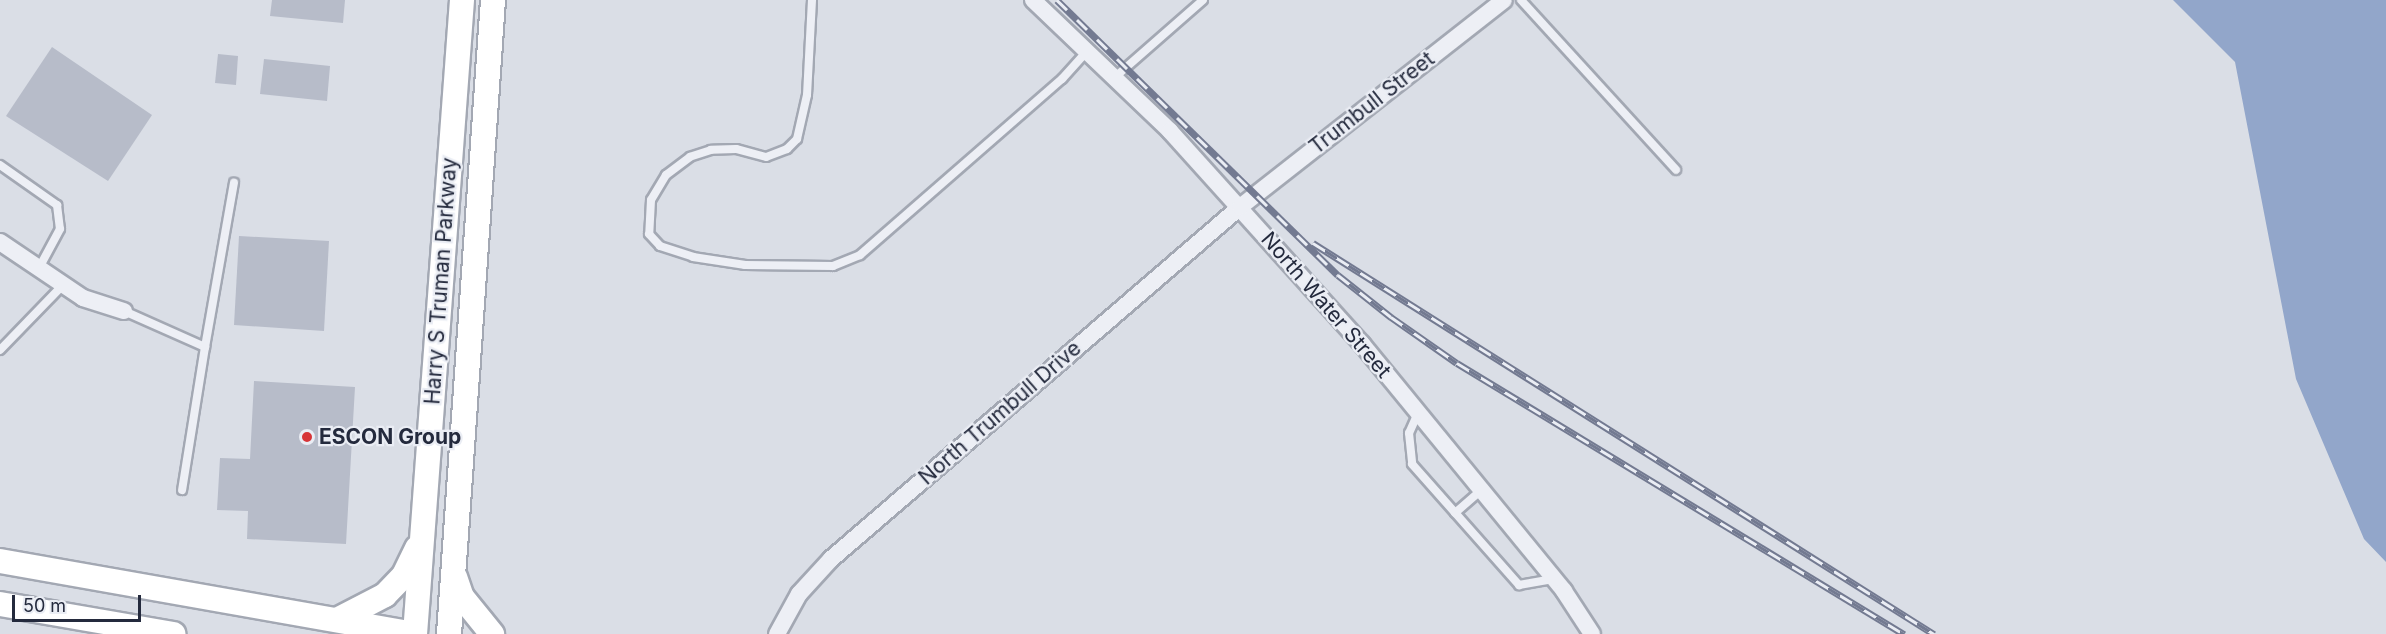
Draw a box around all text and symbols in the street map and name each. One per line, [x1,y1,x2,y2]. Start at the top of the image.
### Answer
street label: Trumbull Street [1304,46,1440,160]
street label: Harry S Truman Parkway [420,157,462,405]
street label: North Water Street [1256,227,1396,383]
street label: North Trumbull Drive [914,336,1086,490]
place label: ESCON Group [319,424,461,450]
marker: ESCON Group [300,430,314,444]
scale bar [15,583,144,621]
text: 50 m [23,595,66,616]

